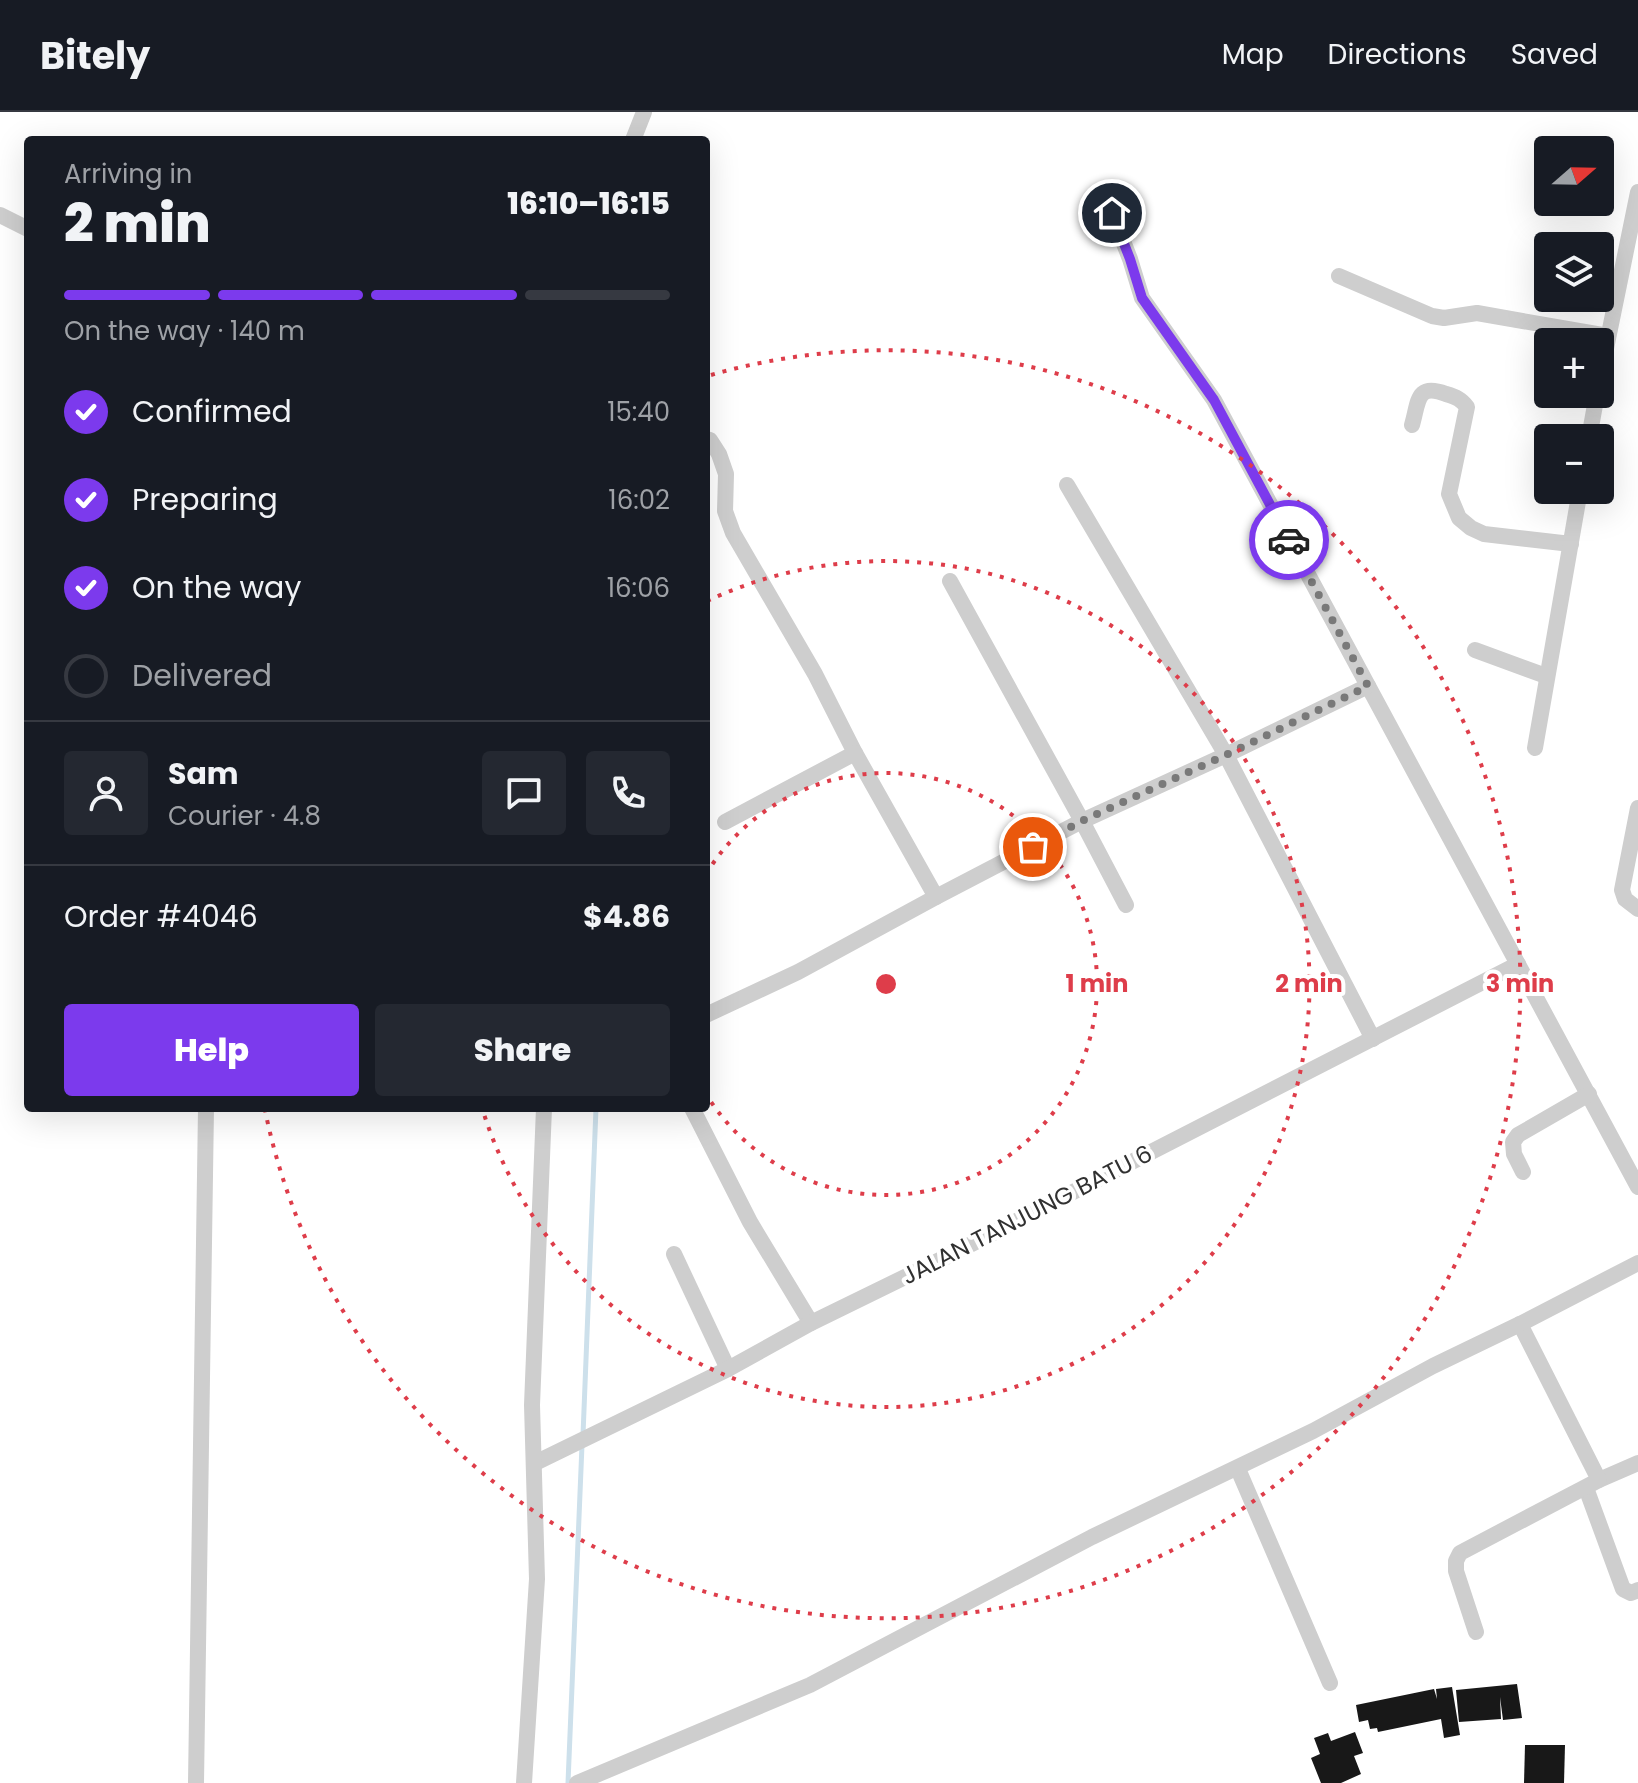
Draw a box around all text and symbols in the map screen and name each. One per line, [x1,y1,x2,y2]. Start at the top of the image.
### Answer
text: Bitely [40,29,150,82]
text: Map [1222,35,1284,74]
text: Directions [1328,35,1467,74]
text: Saved [1511,35,1598,74]
north arrow [1534,136,1614,216]
map controls [1534,136,1614,504]
text: Arriving in [64,156,193,192]
pin [1078,179,1146,247]
text: 16:10–16:15 [507,182,670,225]
text: 2 min [64,187,211,260]
icon: home [1090,191,1134,235]
button: layers [1534,232,1614,312]
text: On the way · 140 m [64,313,305,349]
button: + [1534,328,1614,408]
icon: check [64,390,108,434]
text: Confirmed [132,390,292,433]
text: 15:40 [607,394,670,430]
button: − [1534,424,1614,504]
icon: check [64,478,108,522]
text: Preparing [132,478,278,521]
text: 16:02 [608,482,670,518]
courier [1249,500,1329,580]
icon: car [1267,518,1311,562]
icon: check [64,566,108,610]
text: On the way [132,566,301,609]
text: 16:06 [607,570,670,606]
text: Delivered [132,654,272,697]
button: person [64,751,148,835]
button: chat [482,751,566,835]
button: phone [586,751,670,835]
text: Sam [168,752,239,795]
text: Courier · 4.8 [168,798,321,834]
pin [999,813,1067,881]
icon: bag [1011,825,1055,869]
text: Order #4046 [64,895,258,938]
text: $4.86 [583,895,670,938]
text: 1 min [1066,967,1128,1000]
text: 2 min [1275,967,1343,1000]
text: 3 min [1486,967,1554,1000]
centre of rings [872,970,900,998]
button: Help [64,1004,359,1096]
button: Share [375,1004,670,1096]
street label: JALAN TANJUNG BATU 6 [896,1137,1158,1292]

